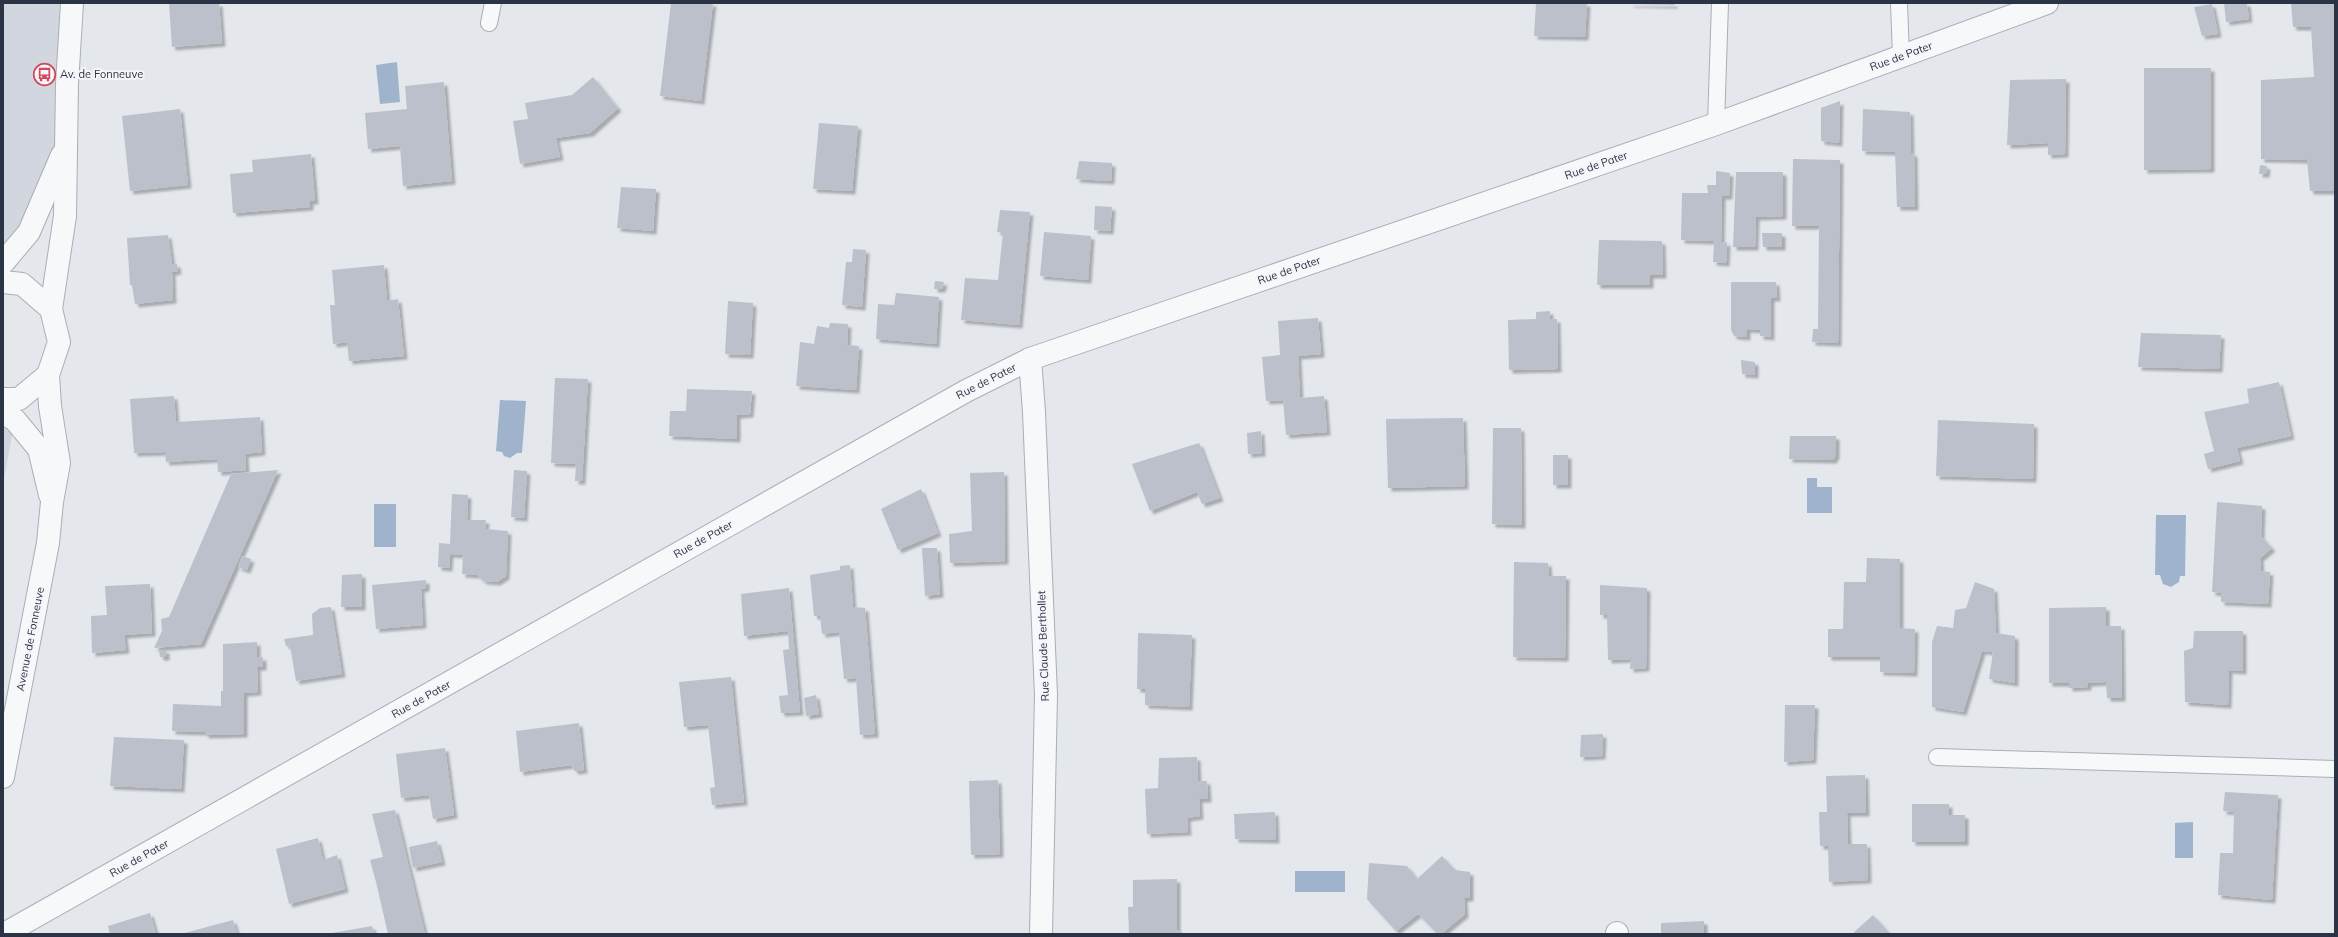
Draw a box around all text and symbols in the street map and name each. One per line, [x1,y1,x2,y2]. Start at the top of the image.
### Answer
street label: Rue de Pater [1868,38,1934,74]
bus stop icon: Av. de Fonneuve [31,61,57,87]
place label: Av. de Fonneuve [60,67,143,81]
street label: Rue de Pater [1563,148,1629,182]
street label: Rue de Pater [1256,253,1322,287]
street label: Rue de Pater [954,360,1018,402]
street label: Rue de Pater [671,517,735,561]
street label: Avenue de Fonneuve [13,586,47,692]
street label: Rue Claude Berthollet [1034,590,1052,702]
street label: Rue de Pater [389,677,453,721]
street label: Rue de Pater [107,836,171,880]

